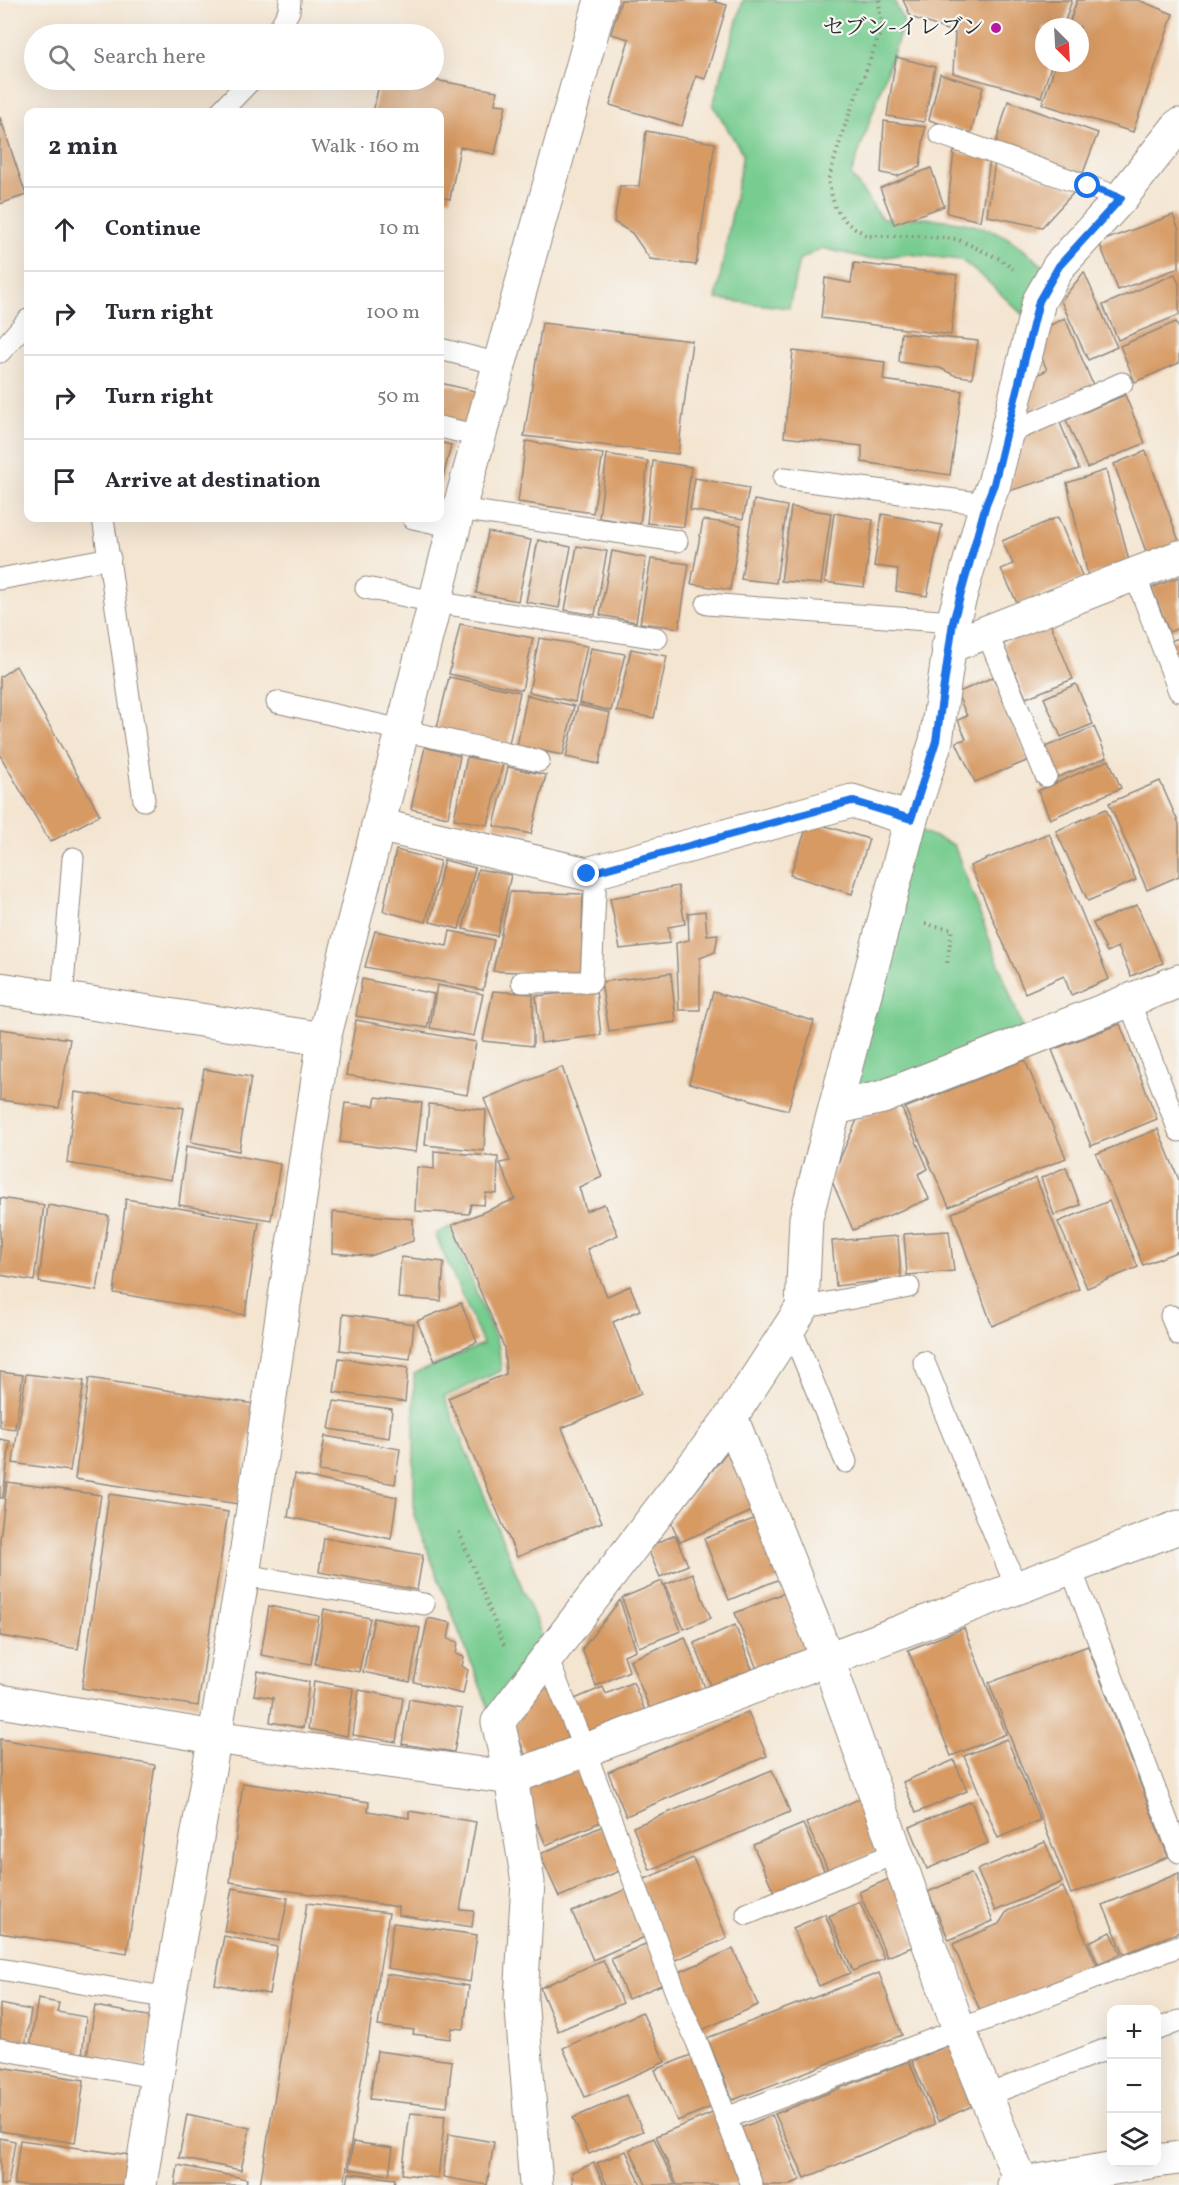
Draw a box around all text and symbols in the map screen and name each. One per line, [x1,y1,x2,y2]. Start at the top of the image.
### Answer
place label: セブン-イレブン [823,13,984,44]
north arrow [1035,18,1089,72]
marker: セブン-イレブン [989,21,1003,35]
search box [24,24,444,90]
icon: search [45,41,78,74]
text: Search here [93,42,206,73]
text: 2 min [48,129,118,165]
text: Walk · 160 m [311,133,420,161]
route start [1074,172,1100,198]
icon: ahead [48,213,81,246]
text: Continue [105,214,201,245]
text: 10 m [379,215,420,243]
icon: right [48,297,81,330]
text: Turn right [105,298,213,329]
text: 100 m [366,299,420,327]
icon: right [48,381,81,414]
text: Turn right [105,382,213,413]
text: 50 m [377,383,420,411]
icon: arrive [48,465,81,498]
text: Arrive at destination [105,466,321,497]
route end [573,860,599,886]
map controls [1107,2005,1161,2167]
button: + [1107,2005,1161,2059]
button: − [1107,2059,1161,2113]
button: layers [1107,2113,1161,2167]

